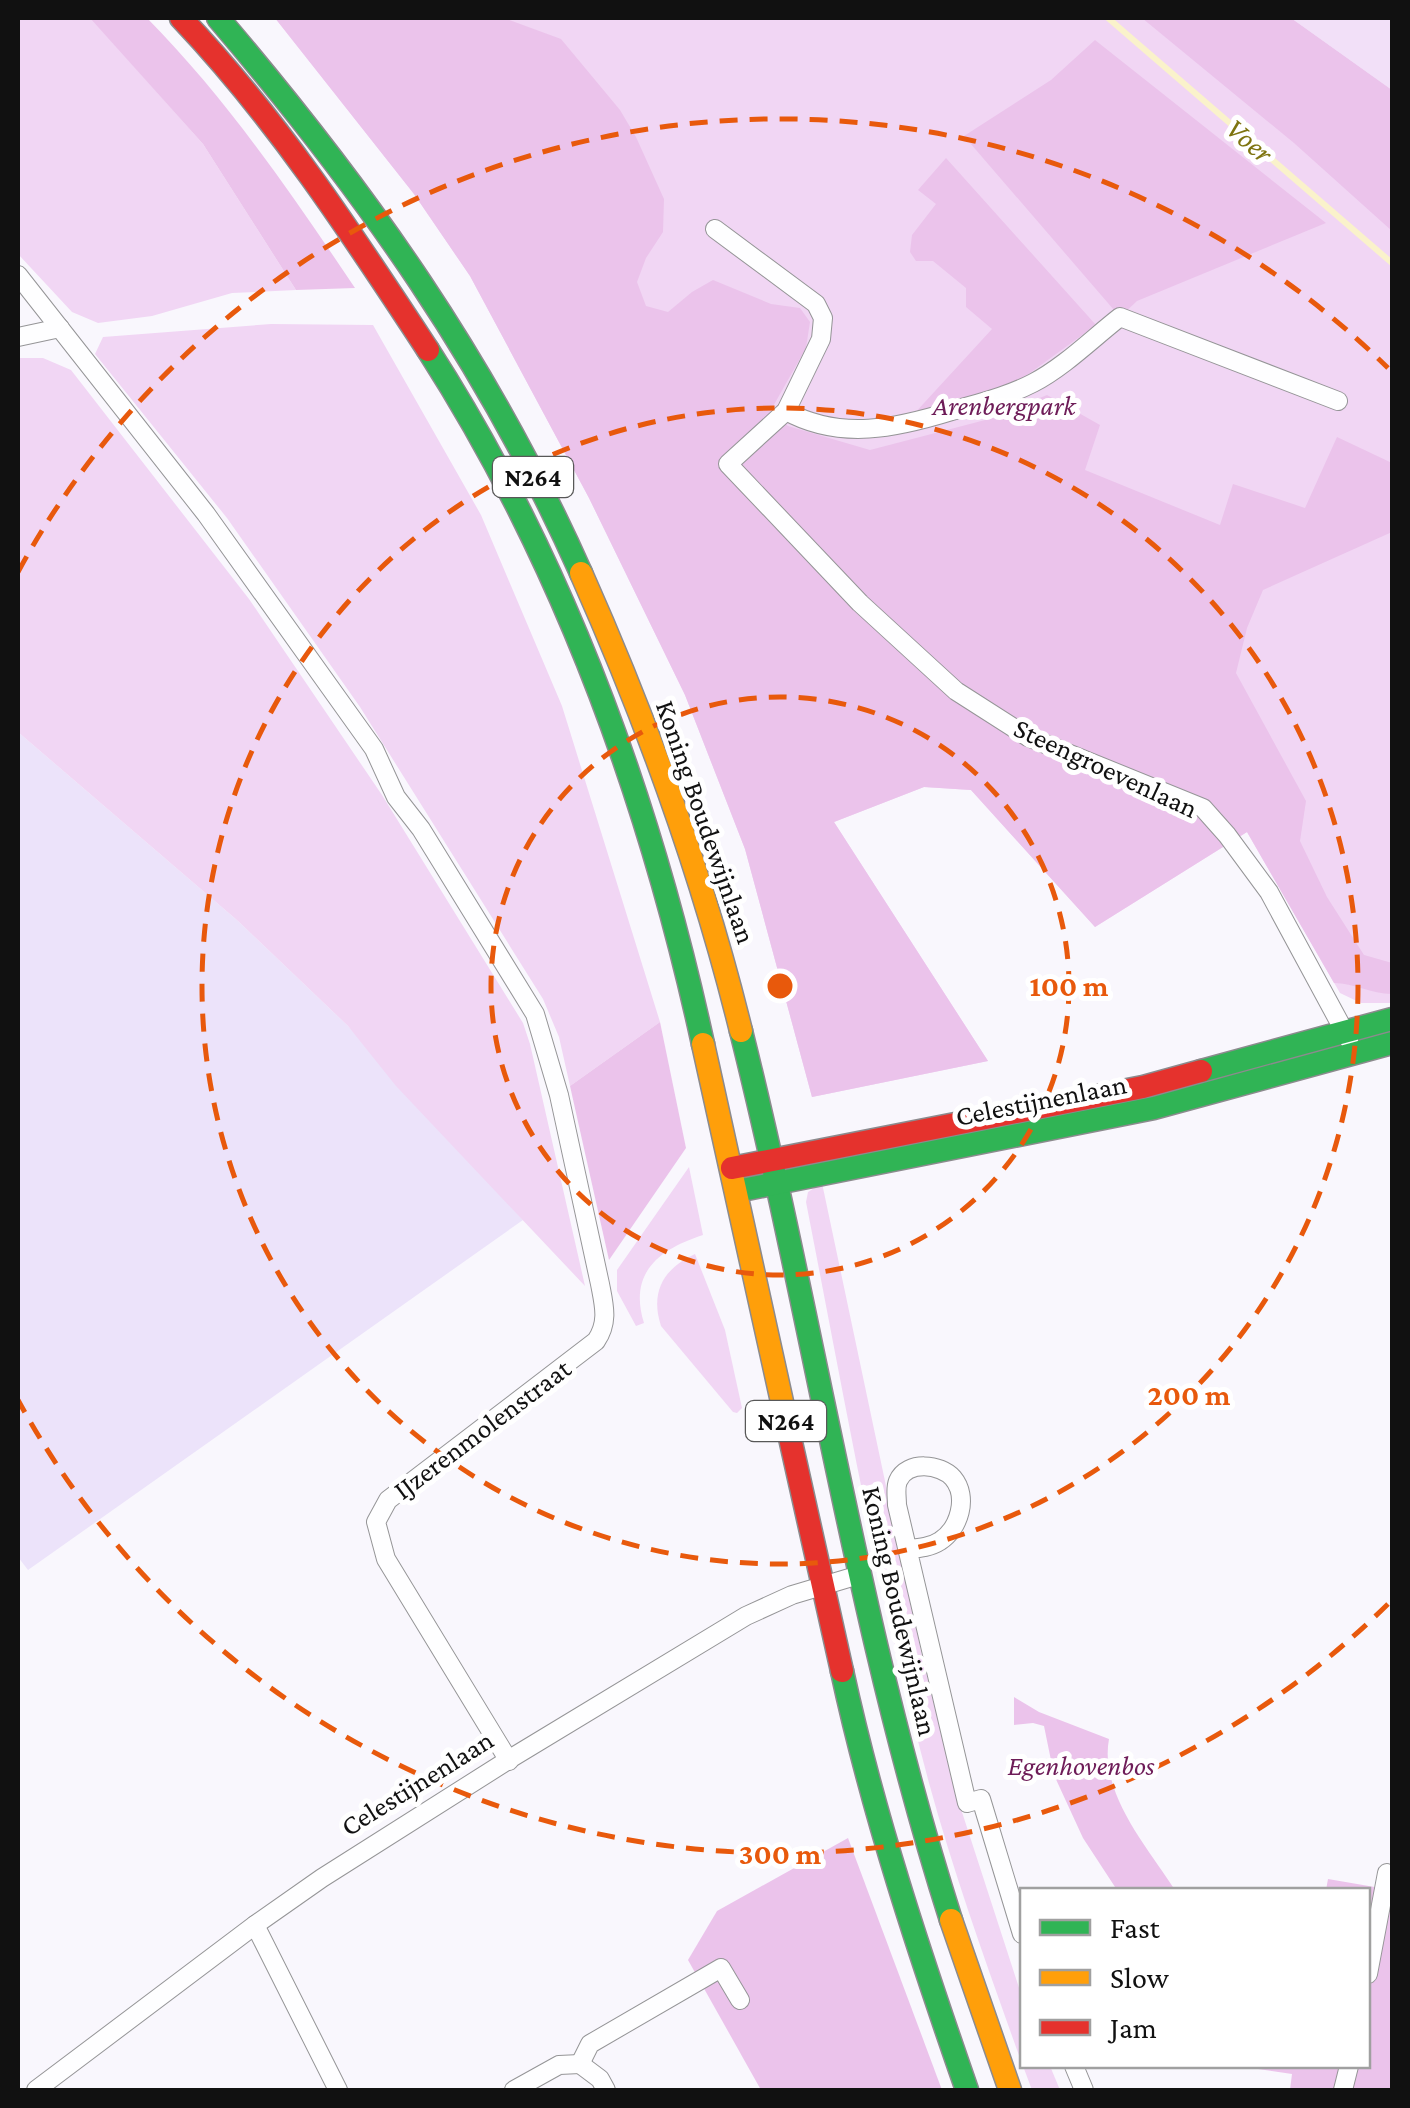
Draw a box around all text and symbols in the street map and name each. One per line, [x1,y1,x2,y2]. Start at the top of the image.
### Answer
water label: Voer [1220,111,1281,170]
park label: Arenbergpark [930,390,1077,421]
road number: N264 [493,457,573,497]
street label: Koning Boudewijnlaan [650,696,762,948]
street label: Steengroevenlaan [1009,712,1203,824]
centre of rings [762,968,798,1004]
text: 100 m [1030,969,1109,1002]
street label: Celestijnenlaan [953,1068,1129,1132]
street label: IJzerenmolenstraat [387,1352,577,1506]
text: 200 m [1148,1378,1231,1411]
road number: N264 [746,1401,826,1441]
street label: Koning Boudewijnlaan [856,1483,944,1739]
street label: Celestijnenlaan [335,1724,499,1842]
park label: Egenhovenbos [1008,1750,1155,1781]
text: 300 m [739,1837,822,1870]
legend [1020,1888,1370,2068]
text: Fast [1110,1911,1161,1944]
text: Slow [1110,1961,1170,1994]
text: Jam [1107,2011,1157,2044]

